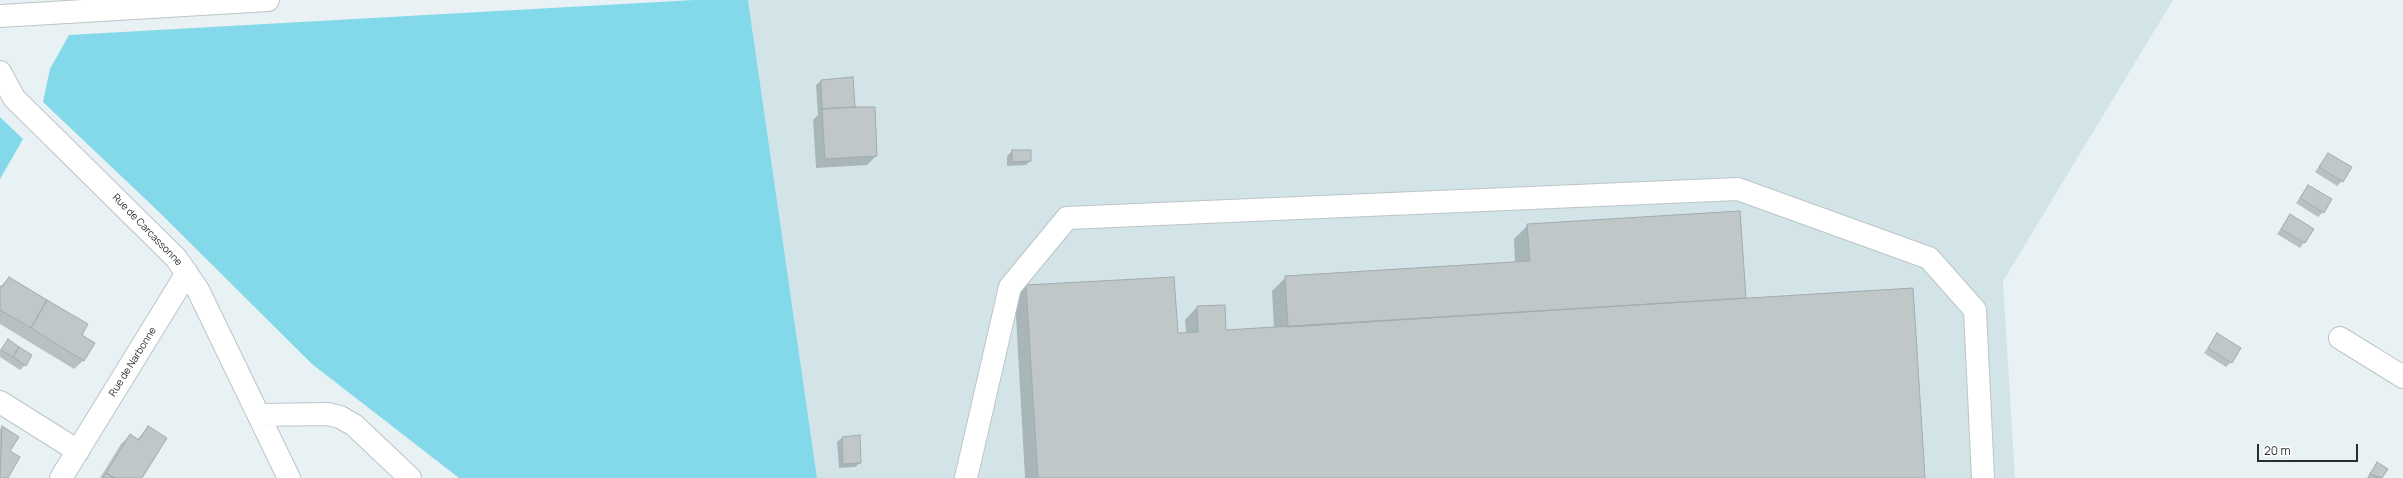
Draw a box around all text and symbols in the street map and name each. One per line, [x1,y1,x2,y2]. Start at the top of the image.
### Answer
street label: Rue de Carcassonne [110,192,184,268]
street label: Rue de Narbonne [107,325,159,399]
scale bar [2259,436,2360,462]
text: 20 m [2264,442,2291,459]

